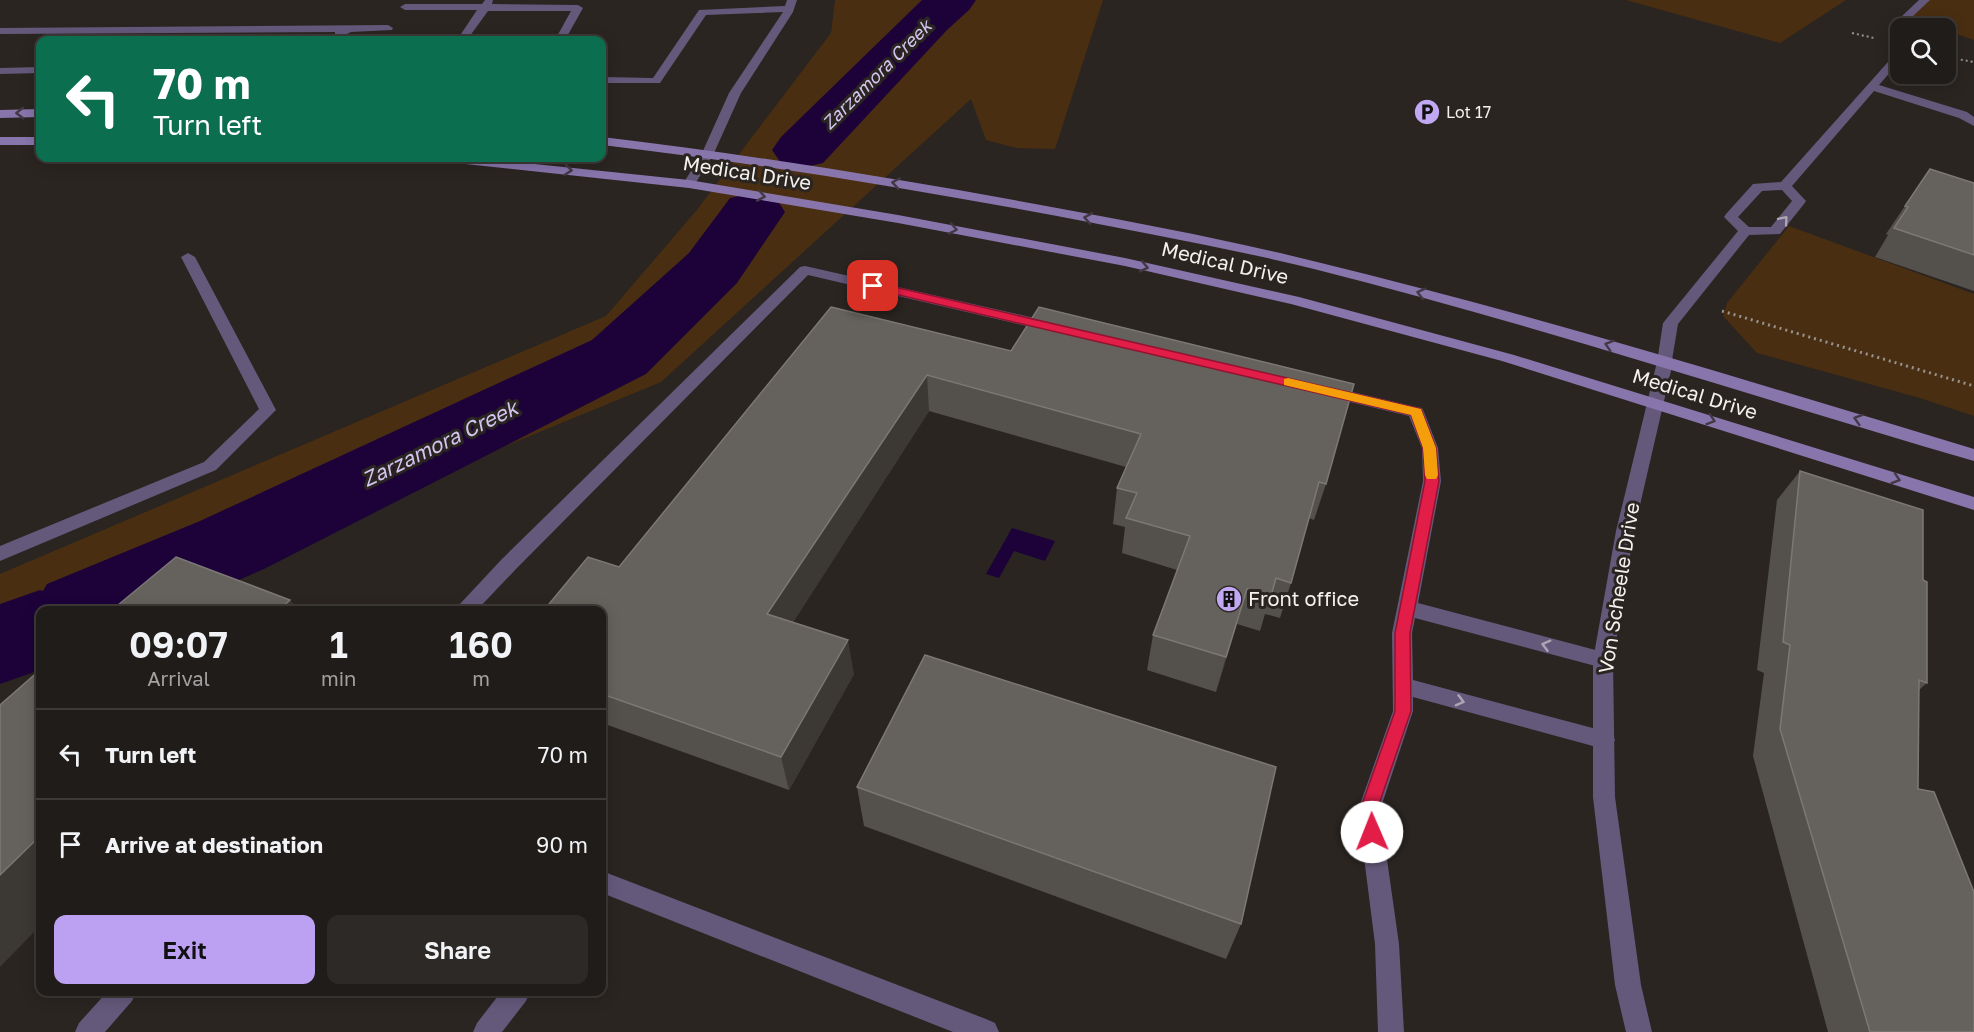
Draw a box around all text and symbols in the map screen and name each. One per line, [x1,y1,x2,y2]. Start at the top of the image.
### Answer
water label: Zarzamora Creek [817,14,937,134]
map controls [1890,18,1956,84]
button: search [1890,18,1956,84]
text: 70 m [153,58,250,108]
icon: left [54,60,132,138]
parking icon: Lot 17 [1412,97,1442,127]
place label: Lot 17 [1446,102,1491,122]
one-way arrow [16,107,25,119]
text: Turn left [153,109,262,141]
street label: Medical Drive [681,150,813,194]
one-way arrow [563,163,572,176]
one-way arrow [891,178,901,190]
one-way arrow [756,189,765,201]
one-way arrow [1083,212,1093,225]
one-way arrow [1777,215,1788,226]
one-way arrow [947,222,957,235]
street label: Medical Drive [1159,236,1291,288]
one-way arrow [1139,259,1149,272]
pin [847,260,898,311]
icon: arrive [856,269,889,302]
one-way arrow [1417,287,1427,300]
one-way arrow [1604,340,1615,352]
street label: Medical Drive [1630,363,1761,423]
water label: Zarzamora Creek [357,393,524,492]
one-way arrow [1705,413,1716,426]
one-way arrow [1853,414,1864,426]
one-way arrow [1890,472,1901,485]
street label: Von Scheele Drive [1593,501,1643,675]
building icon: Front office [1214,584,1244,614]
place label: Front office [1248,586,1359,610]
text: 09:07 [129,623,228,666]
text: 1 [330,623,348,666]
text: 160 [449,623,513,666]
one-way arrow [1542,640,1552,652]
text: Arrival [147,666,210,690]
text: min [321,666,356,690]
text: m [472,666,490,690]
one-way arrow [1454,694,1464,707]
icon: left [54,738,87,771]
text: Turn left [105,741,196,768]
text: 70 m [538,741,588,768]
position arrow [1340,800,1404,864]
icon: arrive [54,828,87,861]
text: Arrive at destination [105,831,323,858]
text: 90 m [536,831,588,858]
button: Exit [54,915,315,984]
button: Share [327,915,588,984]

